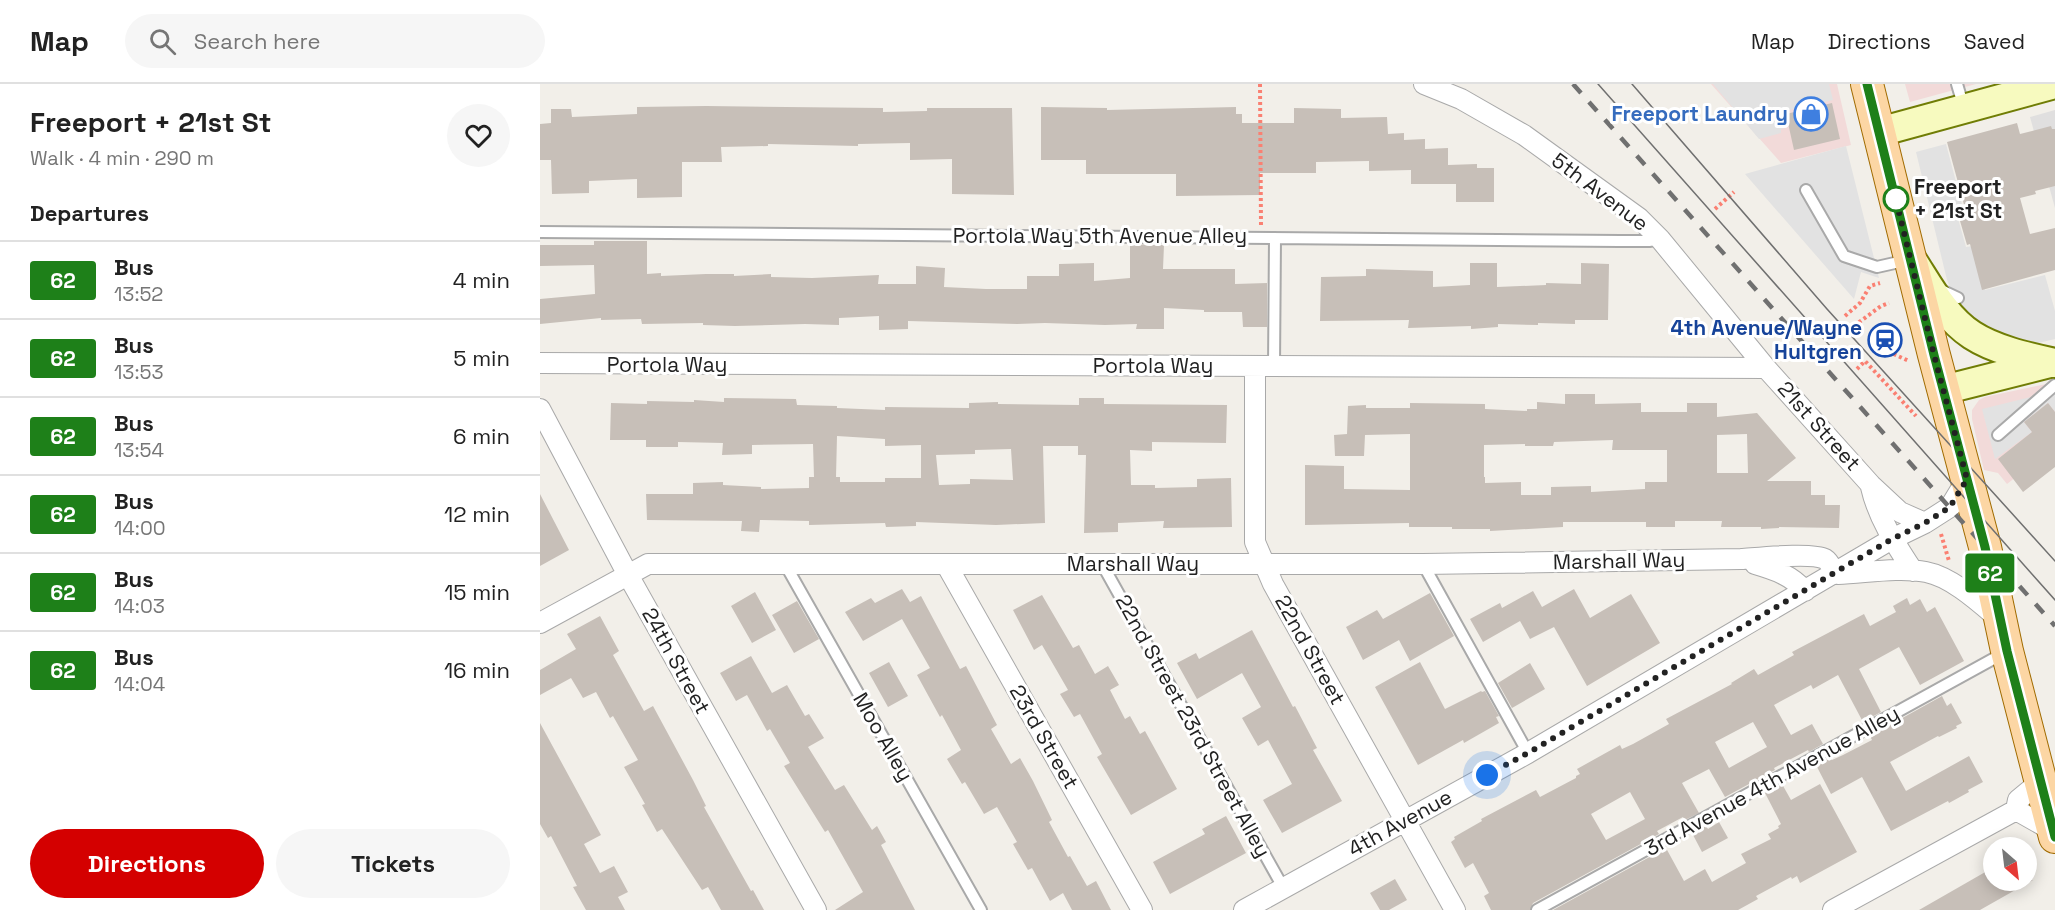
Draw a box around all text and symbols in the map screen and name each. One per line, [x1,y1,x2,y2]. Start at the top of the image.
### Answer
search box [125,14,545,68]
text: Map [30,23,89,59]
icon: search [146,25,179,58]
text: Search here [194,27,321,55]
text: Map [1751,28,1795,55]
text: Directions [1828,28,1931,55]
text: Saved [1964,28,2025,55]
shop icon: Freeport Laundry [1793,96,1829,132]
place label: Freeport Laundry [1611,100,1788,127]
text: Freeport + 21st St [30,104,272,140]
button: heart [447,104,510,167]
text: Walk · 4 min · 290 m [30,145,214,171]
street label: 5th Avenue [1546,146,1654,237]
place label: Freeport + 21st St [1914,173,2002,224]
marker: Freeport + 21st St [1883,186,1909,212]
text: Departures [30,199,149,227]
street label: Portola Way 5th Avenue Alley [953,222,1247,249]
text: Bus [114,253,154,281]
text: 4 min [453,266,510,294]
text: 62 [50,267,76,294]
text: 13:52 [114,281,163,307]
place label: 4th Avenue/Wayne Hultgren [1670,314,1862,365]
station icon: 4th Avenue/Wayne Hultgren [1867,322,1903,358]
text: Bus [114,331,154,359]
text: 5 min [453,344,510,372]
text: 62 [50,345,76,372]
street label: Portola Way [607,351,727,378]
street label: Portola Way [1093,352,1213,379]
text: 13:53 [114,359,164,385]
street label: 21st Street [1772,375,1867,476]
text: Bus [114,409,154,437]
text: 6 min [453,422,510,450]
text: 62 [50,423,76,450]
text: 13:54 [114,437,164,463]
text: Bus [114,487,154,515]
text: 12 min [444,500,510,528]
text: 62 [50,501,76,528]
text: 14:00 [114,515,166,541]
street label: Marshall Way [1553,546,1685,575]
street label: Marshall Way [1067,550,1199,577]
line badge: 62 [1963,554,2017,592]
text: 62 [1977,560,2003,587]
text: Bus [114,565,154,593]
text: 15 min [444,578,510,606]
text: 62 [50,579,76,606]
street label: 22nd Street 23rd Street Alley [1110,590,1277,862]
street label: 22nd Street [1269,590,1352,709]
text: 14:03 [114,593,165,619]
street label: 24th Street [636,603,717,719]
text: Bus [114,643,154,671]
text: 16 min [444,656,510,684]
text: 62 [50,657,76,684]
text: 14:04 [114,671,165,697]
street label: 23rd Street [1004,680,1085,794]
street label: Moo Alley [847,688,920,786]
street label: 3rd Avenue 4th Avenue Alley [1640,699,1904,862]
your location [1472,760,1502,790]
street label: 4th Avenue [1343,783,1457,862]
button: Directions [30,829,264,898]
button: Tickets [276,829,510,898]
north arrow [1983,837,2037,891]
map controls [1983,837,2037,891]

